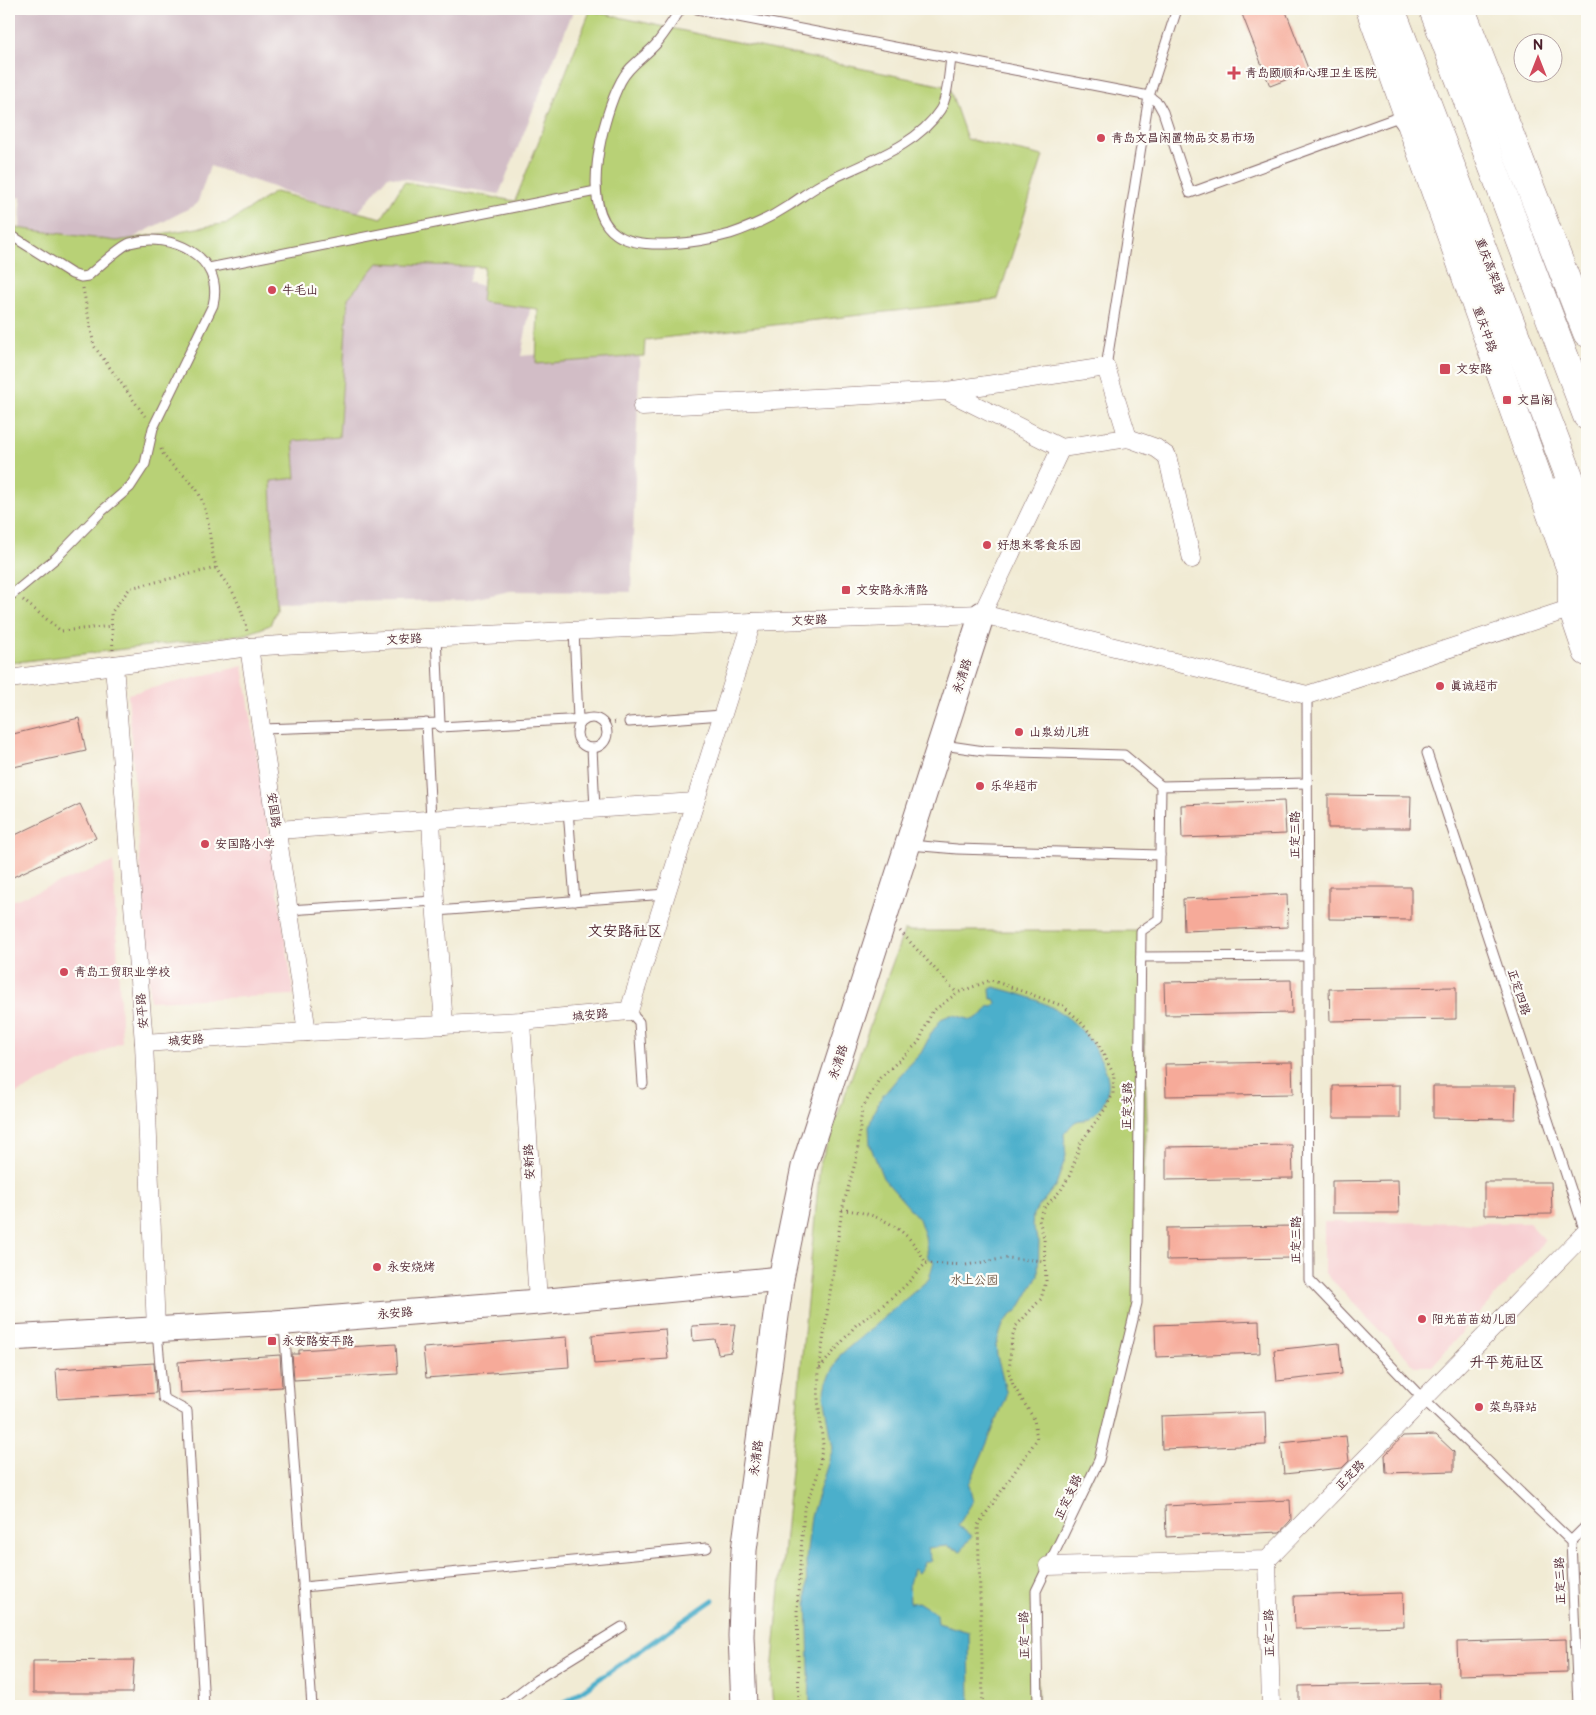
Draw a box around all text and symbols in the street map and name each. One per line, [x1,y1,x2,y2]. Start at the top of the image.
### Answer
north arrow [1514,32,1564,82]
text: N [1533,37,1543,54]
marker: 青岛颐顺和心理卫生医院 [1227,66,1241,80]
place label: 青岛颐顺和心理卫生医院 [1245,66,1377,81]
place label: 青岛文昌闲置物品交易市场 [1111,131,1255,146]
marker: 青岛文昌闲置物品交易市场 [1095,132,1107,144]
street label: 重庆高架路 [1472,235,1507,297]
place label: 牛毛山 [282,283,318,298]
marker: 牛毛山 [266,284,278,296]
street label: 重庆中路 [1469,304,1500,354]
marker: 文安路 [1438,362,1452,376]
place label: 文安路 [1456,362,1492,377]
place label: 文昌阁 [1517,393,1553,408]
marker: 文昌阁 [1501,394,1513,406]
place label: 好想来零食乐园 [997,538,1081,553]
marker: 好想来零食乐园 [981,539,993,551]
place label: 文安路永清路 [856,583,928,598]
marker: 文安路永清路 [840,584,852,596]
street label: 文安路 [791,612,827,629]
street label: 文安路 [386,631,422,648]
street label: 永清路 [950,657,975,696]
place label: 真诚超市 [1450,679,1498,694]
marker: 真诚超市 [1434,680,1446,692]
place label: 山泉幼儿班 [1029,725,1089,740]
marker: 山泉幼儿班 [1013,726,1025,738]
place label: 乐华超市 [990,779,1038,794]
marker: 乐华超市 [974,780,986,792]
street label: 安国路 [264,791,283,829]
street label: 正定三路 [1288,811,1303,859]
place label: 安国路小学 [215,837,275,852]
marker: 安国路小学 [199,838,211,850]
district label: 文安路社区 [587,922,663,941]
place label: 青岛工贸职业学校 [74,965,170,980]
marker: 青岛工贸职业学校 [58,966,70,978]
street label: 正定四路 [1504,967,1533,1017]
street label: 安平路 [133,992,152,1030]
street label: 城安路 [571,1006,609,1025]
street label: 城安路 [168,1032,205,1049]
street label: 永清路 [826,1043,851,1082]
street label: 正定支路 [1120,1082,1135,1130]
street label: 安新路 [521,1144,538,1180]
street label: 正定三路 [1289,1216,1304,1264]
place label: 永安烧烤 [387,1260,435,1275]
marker: 永安烧烤 [371,1261,383,1273]
park label: 水上公园 [950,1273,998,1288]
street label: 永安路 [376,1304,414,1323]
place label: 阳光苗苗幼儿园 [1432,1312,1516,1327]
marker: 阳光苗苗幼儿园 [1416,1313,1428,1325]
place label: 永安路安平路 [282,1334,354,1349]
marker: 永安路安平路 [266,1335,278,1347]
district label: 升平苑社区 [1469,1353,1545,1372]
place label: 菜鸟驿站 [1489,1400,1537,1415]
marker: 菜鸟驿站 [1473,1401,1485,1413]
street label: 永清路 [747,1439,766,1477]
street label: 正定路 [1332,1457,1368,1494]
street label: 正定支路 [1052,1472,1085,1522]
street label: 正定三路 [1552,1557,1569,1605]
street label: 正定二路 [1262,1609,1277,1657]
street label: 正定一路 [1017,1611,1032,1659]

